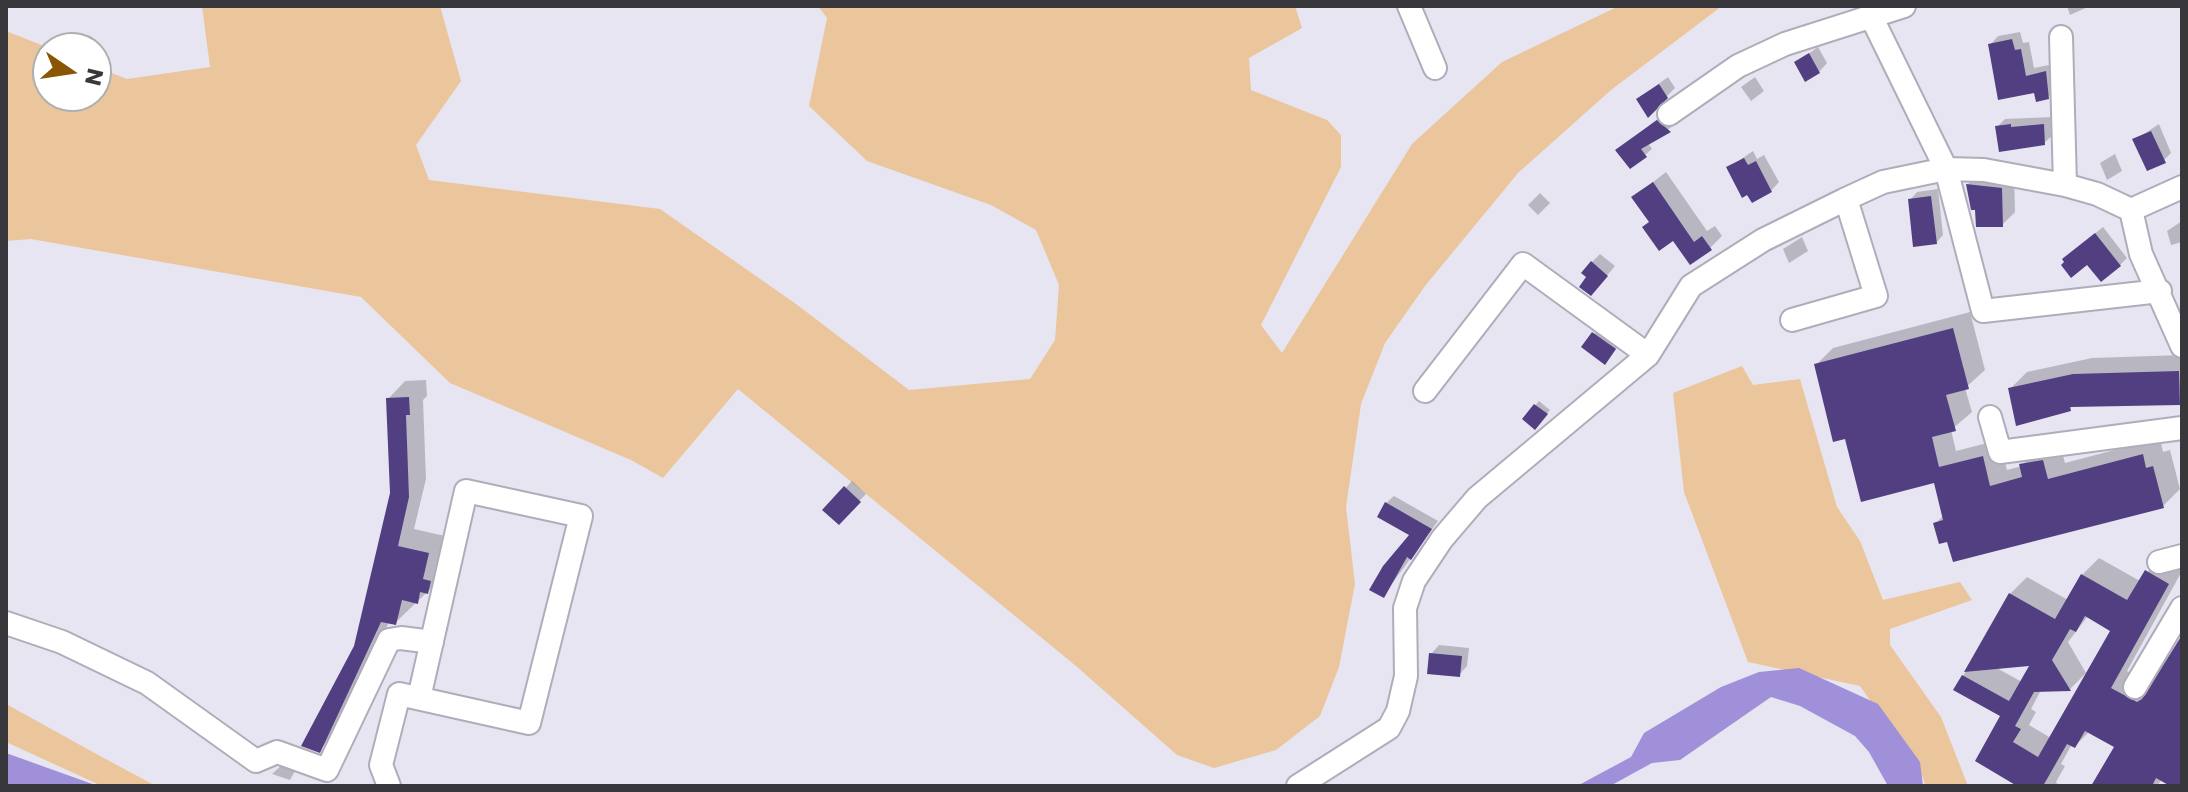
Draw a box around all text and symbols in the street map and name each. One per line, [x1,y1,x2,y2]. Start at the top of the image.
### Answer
north arrow [32,32,112,112]
text: N [77,66,111,89]

